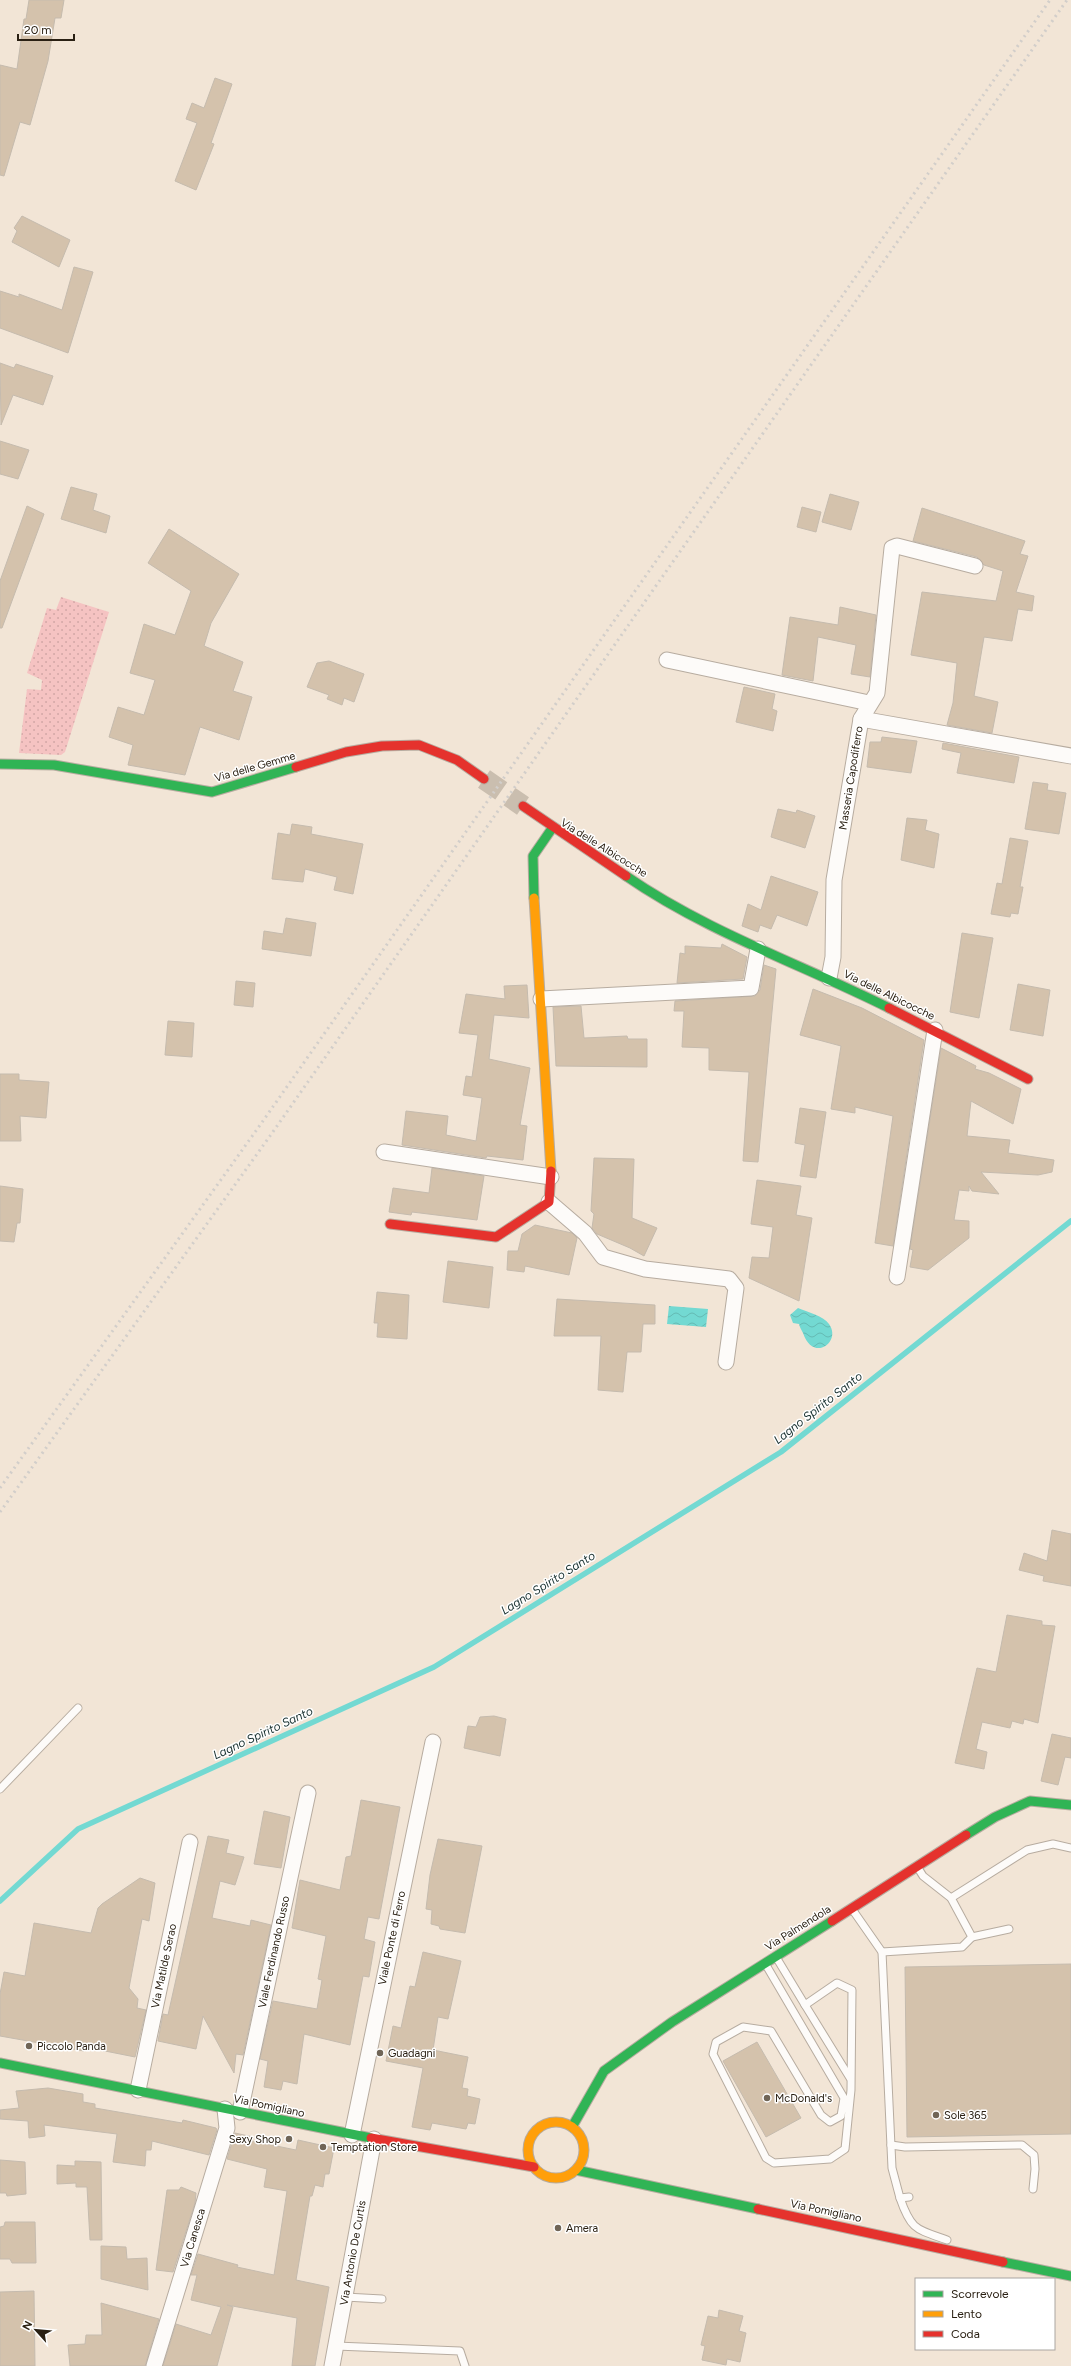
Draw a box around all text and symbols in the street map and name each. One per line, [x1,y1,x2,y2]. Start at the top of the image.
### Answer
scale bar [18,16,74,42]
text: 20 m [24,23,52,37]
street label: Masseria Capodiferro [836,725,866,831]
street label: Via delle Gemme [213,749,297,785]
street label: Via delle Albicocche [558,816,650,880]
street label: Via delle Albicocche [841,967,937,1023]
water label: Lagno Spirito Santo [771,1369,865,1447]
water label: Lagno Spirito Santo [498,1548,598,1618]
water label: Lagno Spirito Santo [211,1704,315,1762]
street label: Viale Ponte di Ferro [376,1890,408,1986]
street label: Viale Ferdinando Russo [256,1895,292,2009]
street label: Via Palmendola [763,1903,833,1953]
street label: Via Matilde Serao [149,1922,179,2010]
place label: Piccolo Panda [37,2040,106,2053]
marker: Piccolo Panda [24,2041,34,2051]
place label: Guadagni [388,2047,435,2060]
marker: Guadagni [375,2048,385,2058]
street label: Via Pomigliano [232,2092,306,2120]
place label: McDonald's [775,2092,832,2105]
marker: McDonald's [762,2093,772,2103]
place label: Sole 365 [944,2109,987,2122]
marker: Sole 365 [931,2110,941,2120]
place label: Sexy Shop [229,2133,281,2146]
marker: Sexy Shop [284,2134,294,2144]
place label: Temptation Store [331,2141,417,2154]
marker: Temptation Store [318,2142,328,2152]
street label: Via Pomigliano [789,2197,863,2225]
street label: Via Antonio De Curtis [337,2200,369,2306]
street label: Via Canesca [178,2207,208,2269]
place label: Amera [566,2222,598,2235]
marker: Amera [553,2223,563,2233]
legend [915,2278,1055,2350]
text: Scorrevole [951,2287,1009,2301]
text: Lento [951,2307,982,2321]
north arrow [16,2310,56,2350]
text: N [20,2319,35,2332]
text: Coda [951,2327,980,2341]

